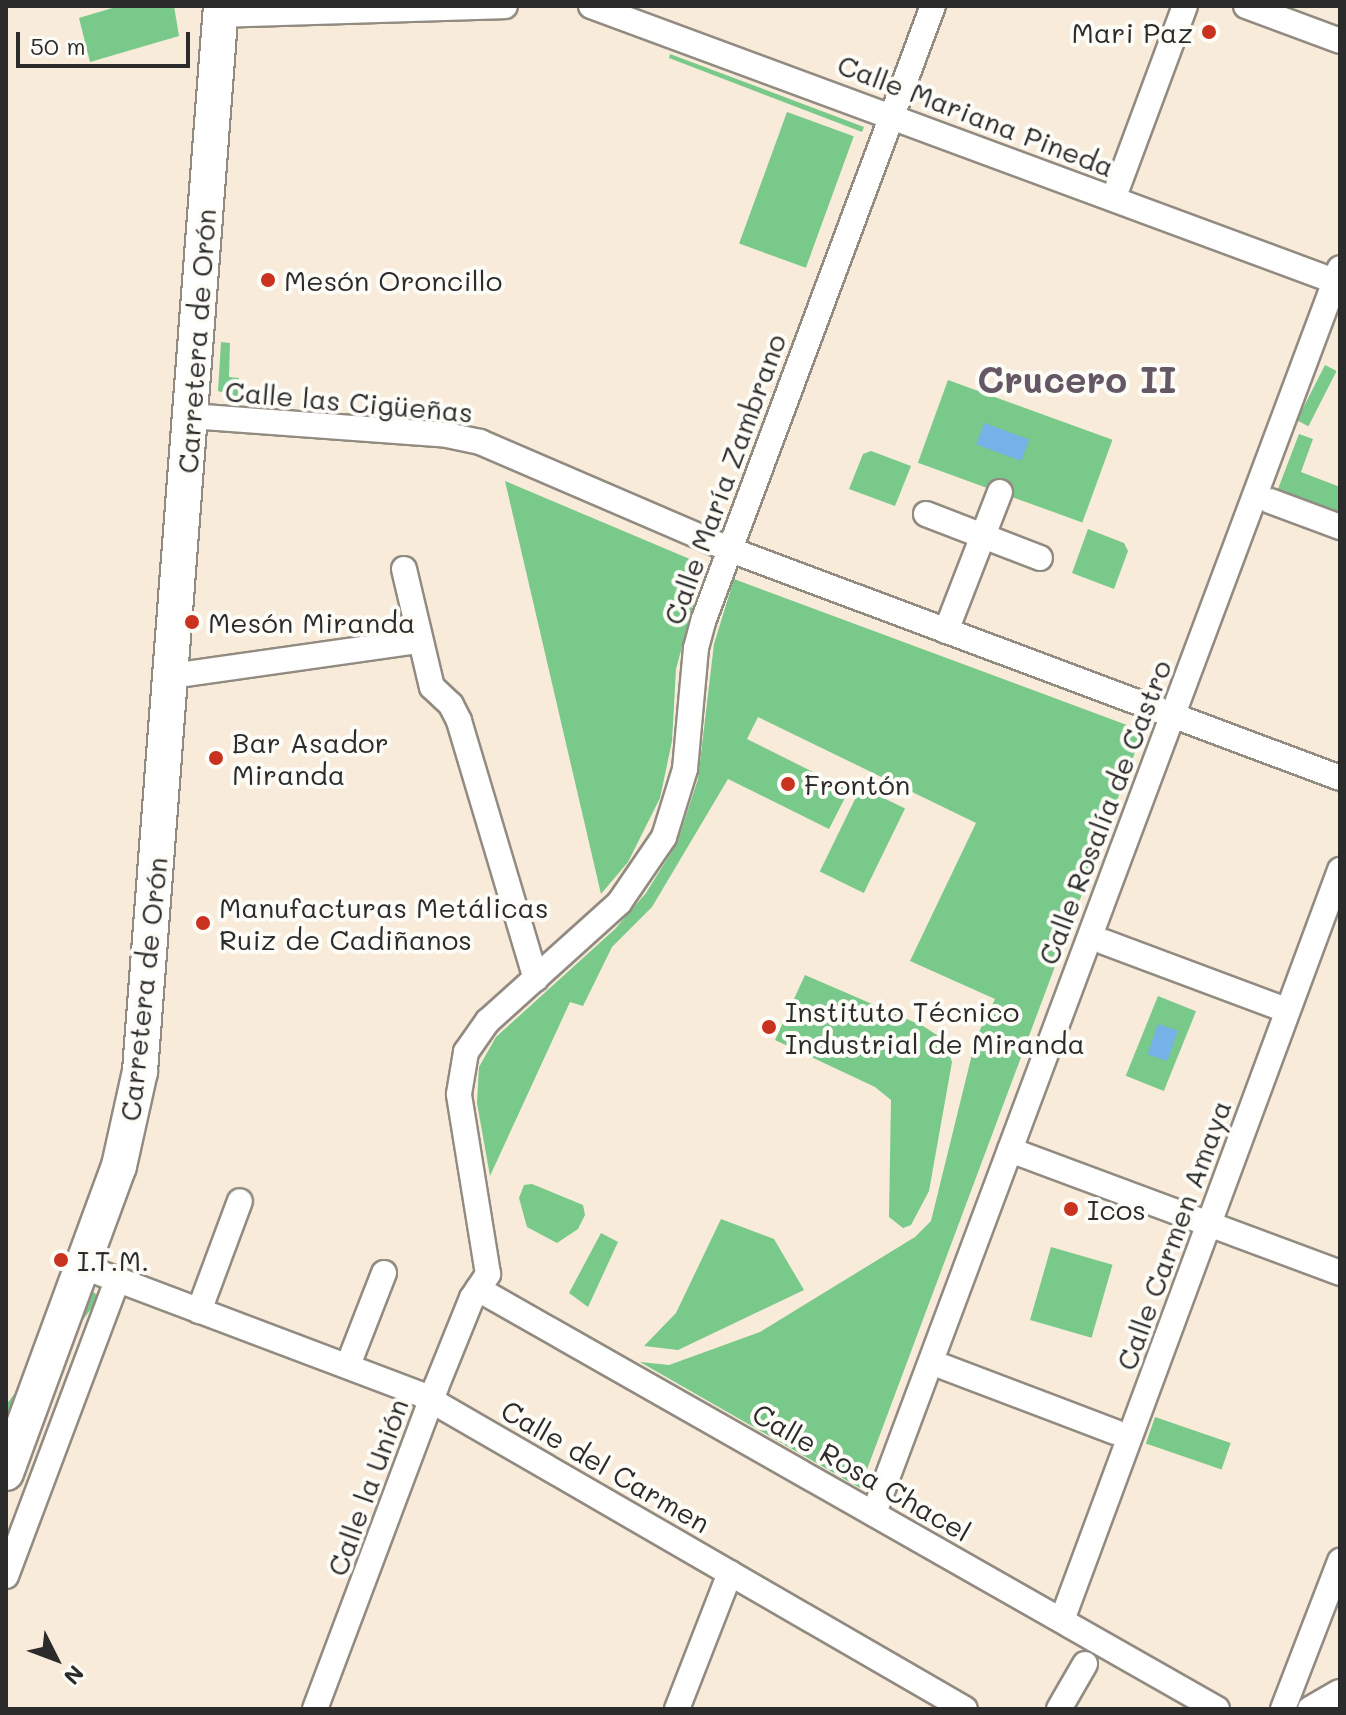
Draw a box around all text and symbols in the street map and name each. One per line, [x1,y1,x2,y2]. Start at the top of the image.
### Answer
place label: Mari Paz [1072,15,1193,49]
scale bar [20,16,194,66]
marker: Mari Paz [1200,23,1218,41]
text: 50 m [30,30,86,61]
street label: Calle Mariana Pineda [833,47,1119,183]
street label: Carretera de Orón [170,207,222,475]
place label: Mesón Oroncillo [284,263,502,297]
marker: Mesón Oroncillo [259,271,277,289]
street label: Calle María Zambrano [656,329,792,629]
district label: Crucero II [977,357,1177,401]
street label: Calle las Cigüeñas [224,373,474,429]
place label: Mesón Miranda [208,605,415,639]
marker: Mesón Miranda [183,613,201,631]
street label: Calle Rosalía de Castro [1030,655,1178,969]
place label: Bar Asador Miranda [232,725,389,791]
marker: Bar Asador Miranda [207,749,225,767]
place label: Frontón [804,767,910,801]
marker: Frontón [779,775,797,793]
street label: Carretera de Orón [112,855,174,1123]
place label: Manufacturas Metálicas Ruiz de Cadiñanos [219,890,549,956]
marker: Manufacturas Metálicas Ruiz de Cadiñanos [194,914,212,932]
place label: Instituto Técnico Industrial de Miranda [785,994,1085,1060]
marker: Instituto Técnico Industrial de Miranda [760,1018,778,1036]
street label: Calle Carmen Amaya [1109,1096,1237,1374]
place label: Icos [1087,1192,1146,1226]
marker: Icos [1062,1200,1080,1218]
place label: I.T.M. [77,1243,149,1277]
marker: I.T.M. [52,1251,70,1269]
street label: Calle del Carmen [496,1393,716,1539]
street label: Calle la Unión [319,1394,415,1580]
street label: Calle Rosa Chacel [747,1396,977,1548]
north arrow [16,1619,96,1699]
text: N [58,1659,91,1691]

